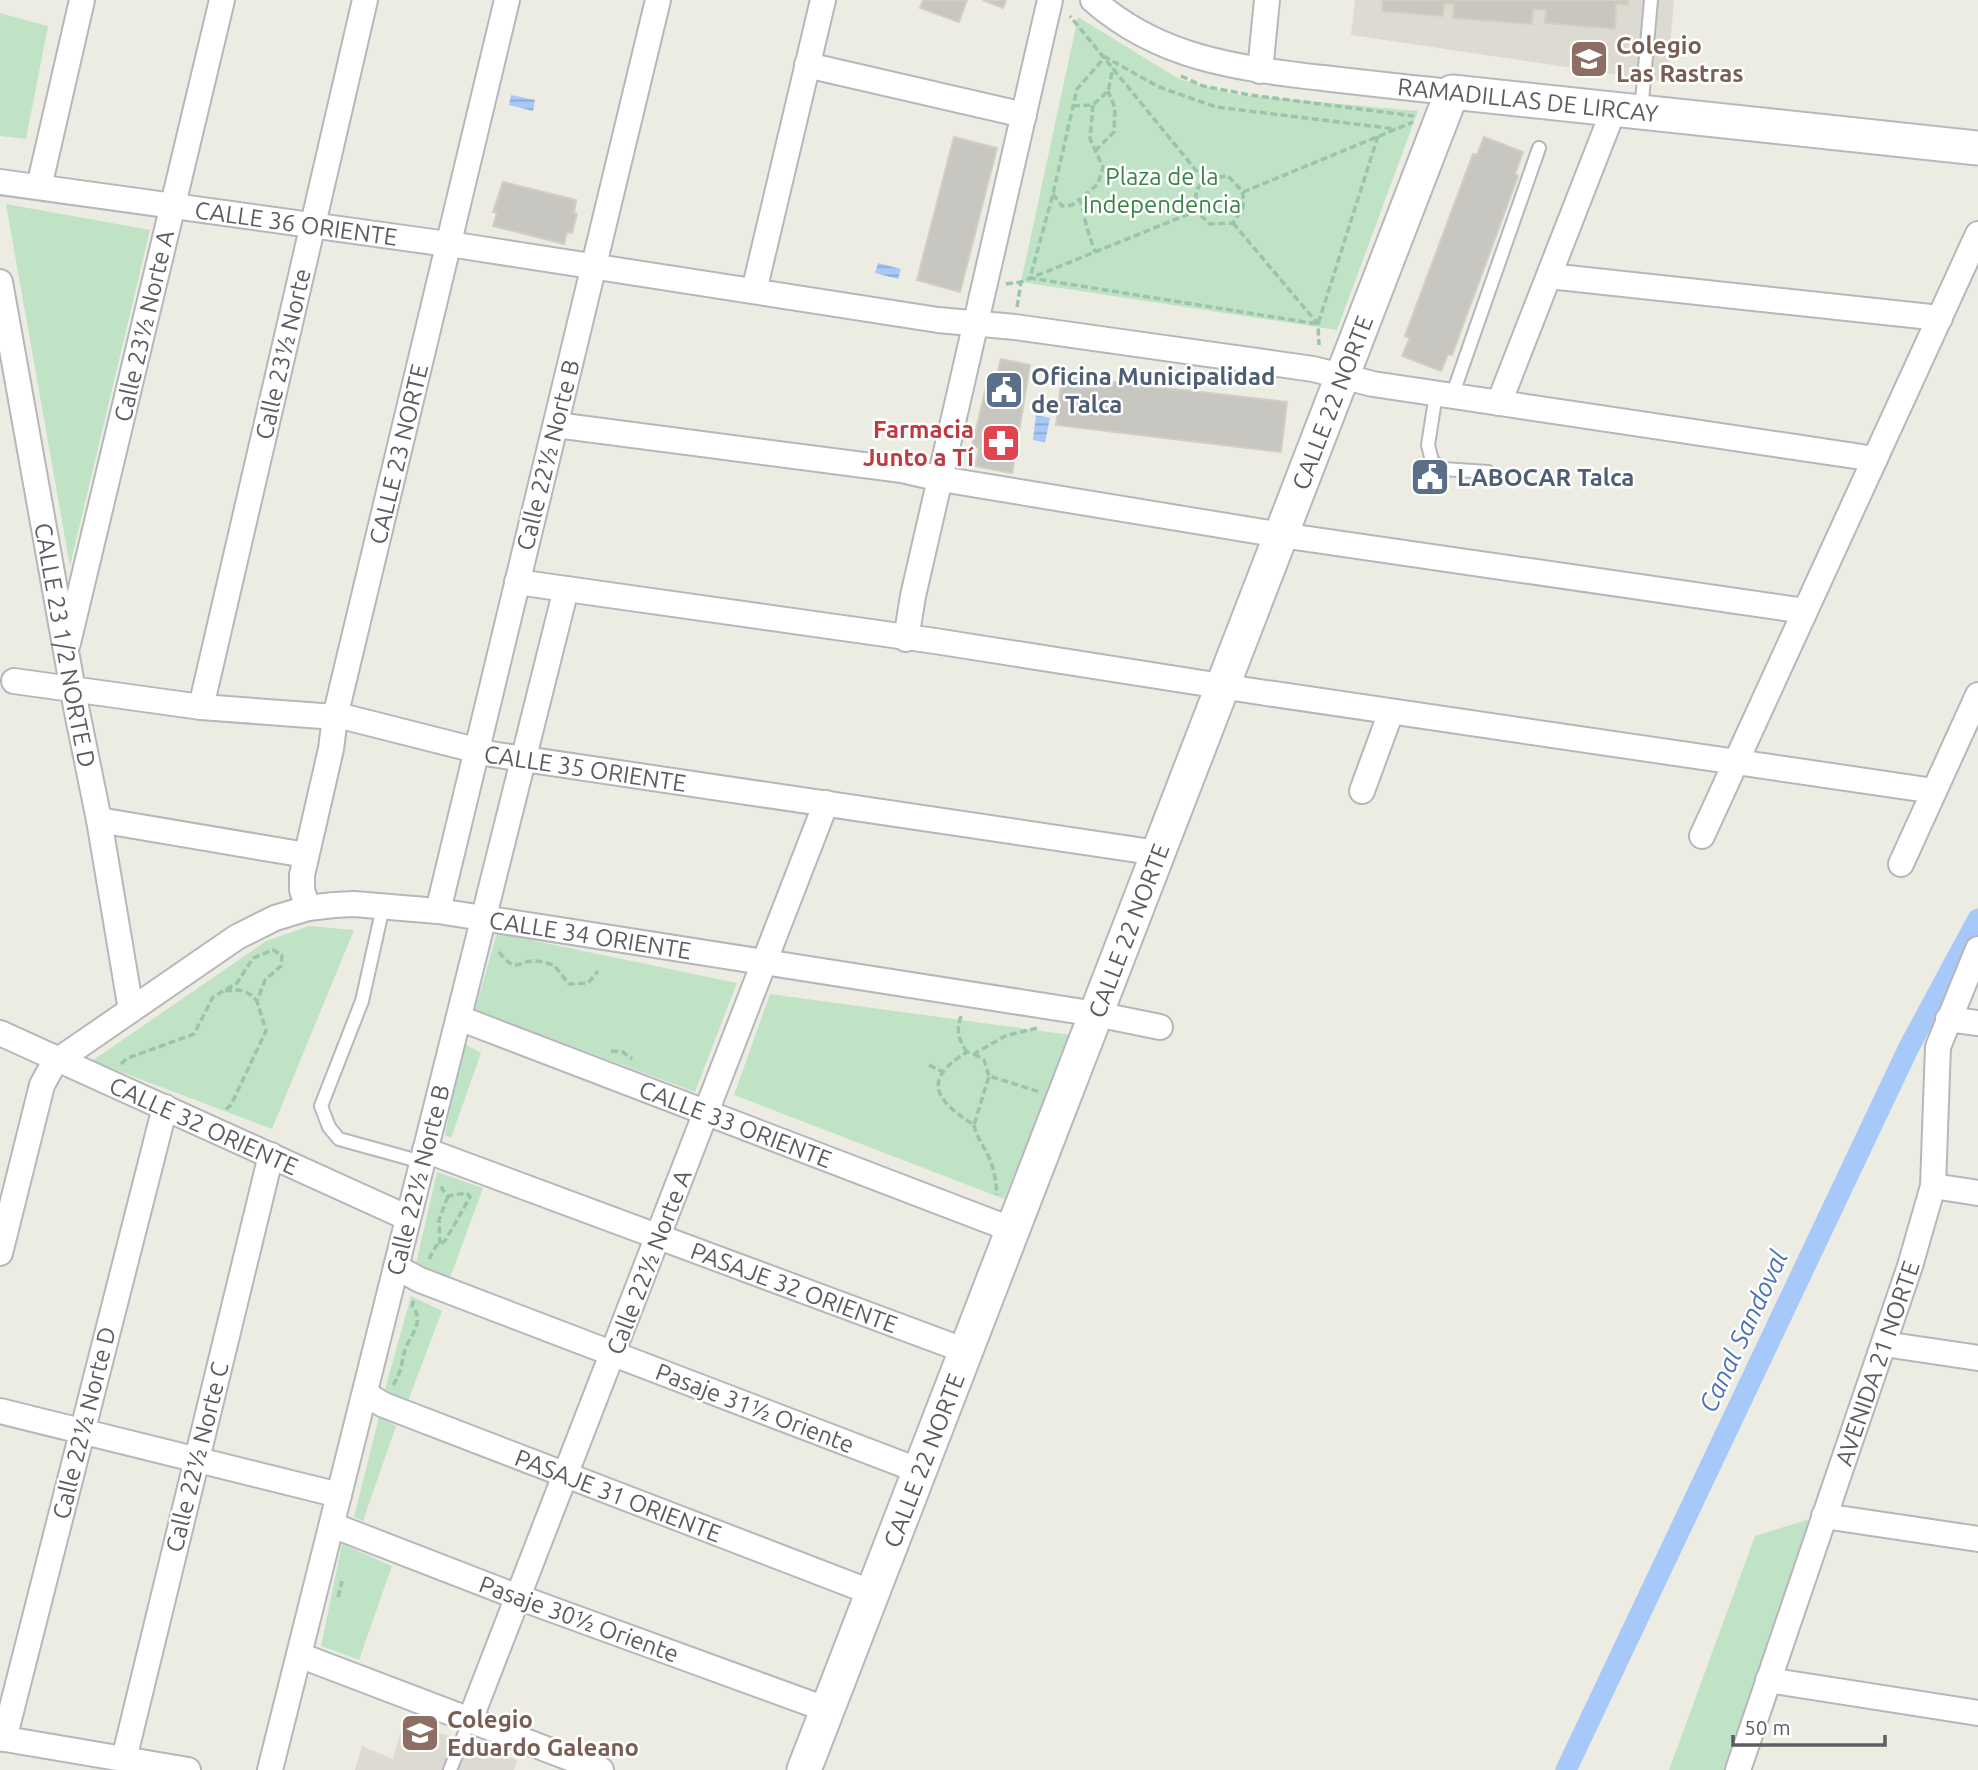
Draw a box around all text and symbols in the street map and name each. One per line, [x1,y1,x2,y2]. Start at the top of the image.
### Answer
place label: Colegio Las Rastras [1616,32,1744,87]
school or university icon: Colegio Las Rastras [1568,38,1610,80]
street label: RAMADILLAS DE LIRCAY [1396,73,1660,127]
park label: Plaza de la Independencia [1083,163,1241,218]
street label: CALLE 36 ORIENTE [193,196,399,250]
street label: Calle 23½ Norte A [109,227,179,424]
street label: Calle 23½ Norte [250,266,316,442]
street label: CALLE 22 NORTE [1286,312,1378,493]
street label: Calle 22½ Norte B [511,357,585,553]
street label: CALLE 23 NORTE [363,361,433,547]
place label: Oficina Municipalidad de Talca [1031,363,1275,418]
public building icon: Oficina Municipalidad de Talca [983,369,1025,411]
place label: Farmacia Junto a Tí [863,416,974,471]
pharmacy icon: Farmacia Junto a Tí [980,422,1022,464]
public building icon: LABOCAR Talca [1409,456,1451,498]
place label: LABOCAR Talca [1457,464,1634,491]
street label: CALLE 23 1/2 NORTE D [30,521,101,770]
street label: CALLE 35 ORIENTE [482,740,688,796]
street label: CALLE 22 NORTE [1082,840,1174,1021]
street label: CALLE 34 ORIENTE [487,906,693,964]
street label: CALLE 32 ORIENTE [106,1071,303,1180]
street label: CALLE 33 ORIENTE [635,1075,836,1173]
street label: Calle 22½ Norte B [381,1082,455,1278]
street label: Calle 22½ Norte A [601,1165,697,1358]
street label: PASAJE 32 ORIENTE [687,1236,902,1338]
water label: Canal Sandoval [1693,1245,1793,1417]
street label: AVENIDA 21 NORTE [1829,1257,1924,1469]
street label: Calle 22½ Norte D [47,1324,121,1522]
street label: Pasaje 31½ Oriente [652,1358,858,1458]
street label: Calle 22½ Norte C [160,1359,234,1555]
street label: CALLE 22 NORTE [878,1369,969,1551]
street label: PASAJE 31 ORIENTE [511,1443,725,1547]
street label: Pasaje 30½ Oriente [475,1570,683,1668]
scale bar [1733,1704,1885,1748]
place label: Colegio Eduardo Galeano [447,1706,639,1761]
school or university icon: Colegio Eduardo Galeano [399,1712,441,1754]
text: 50 m [1744,1715,1791,1739]

